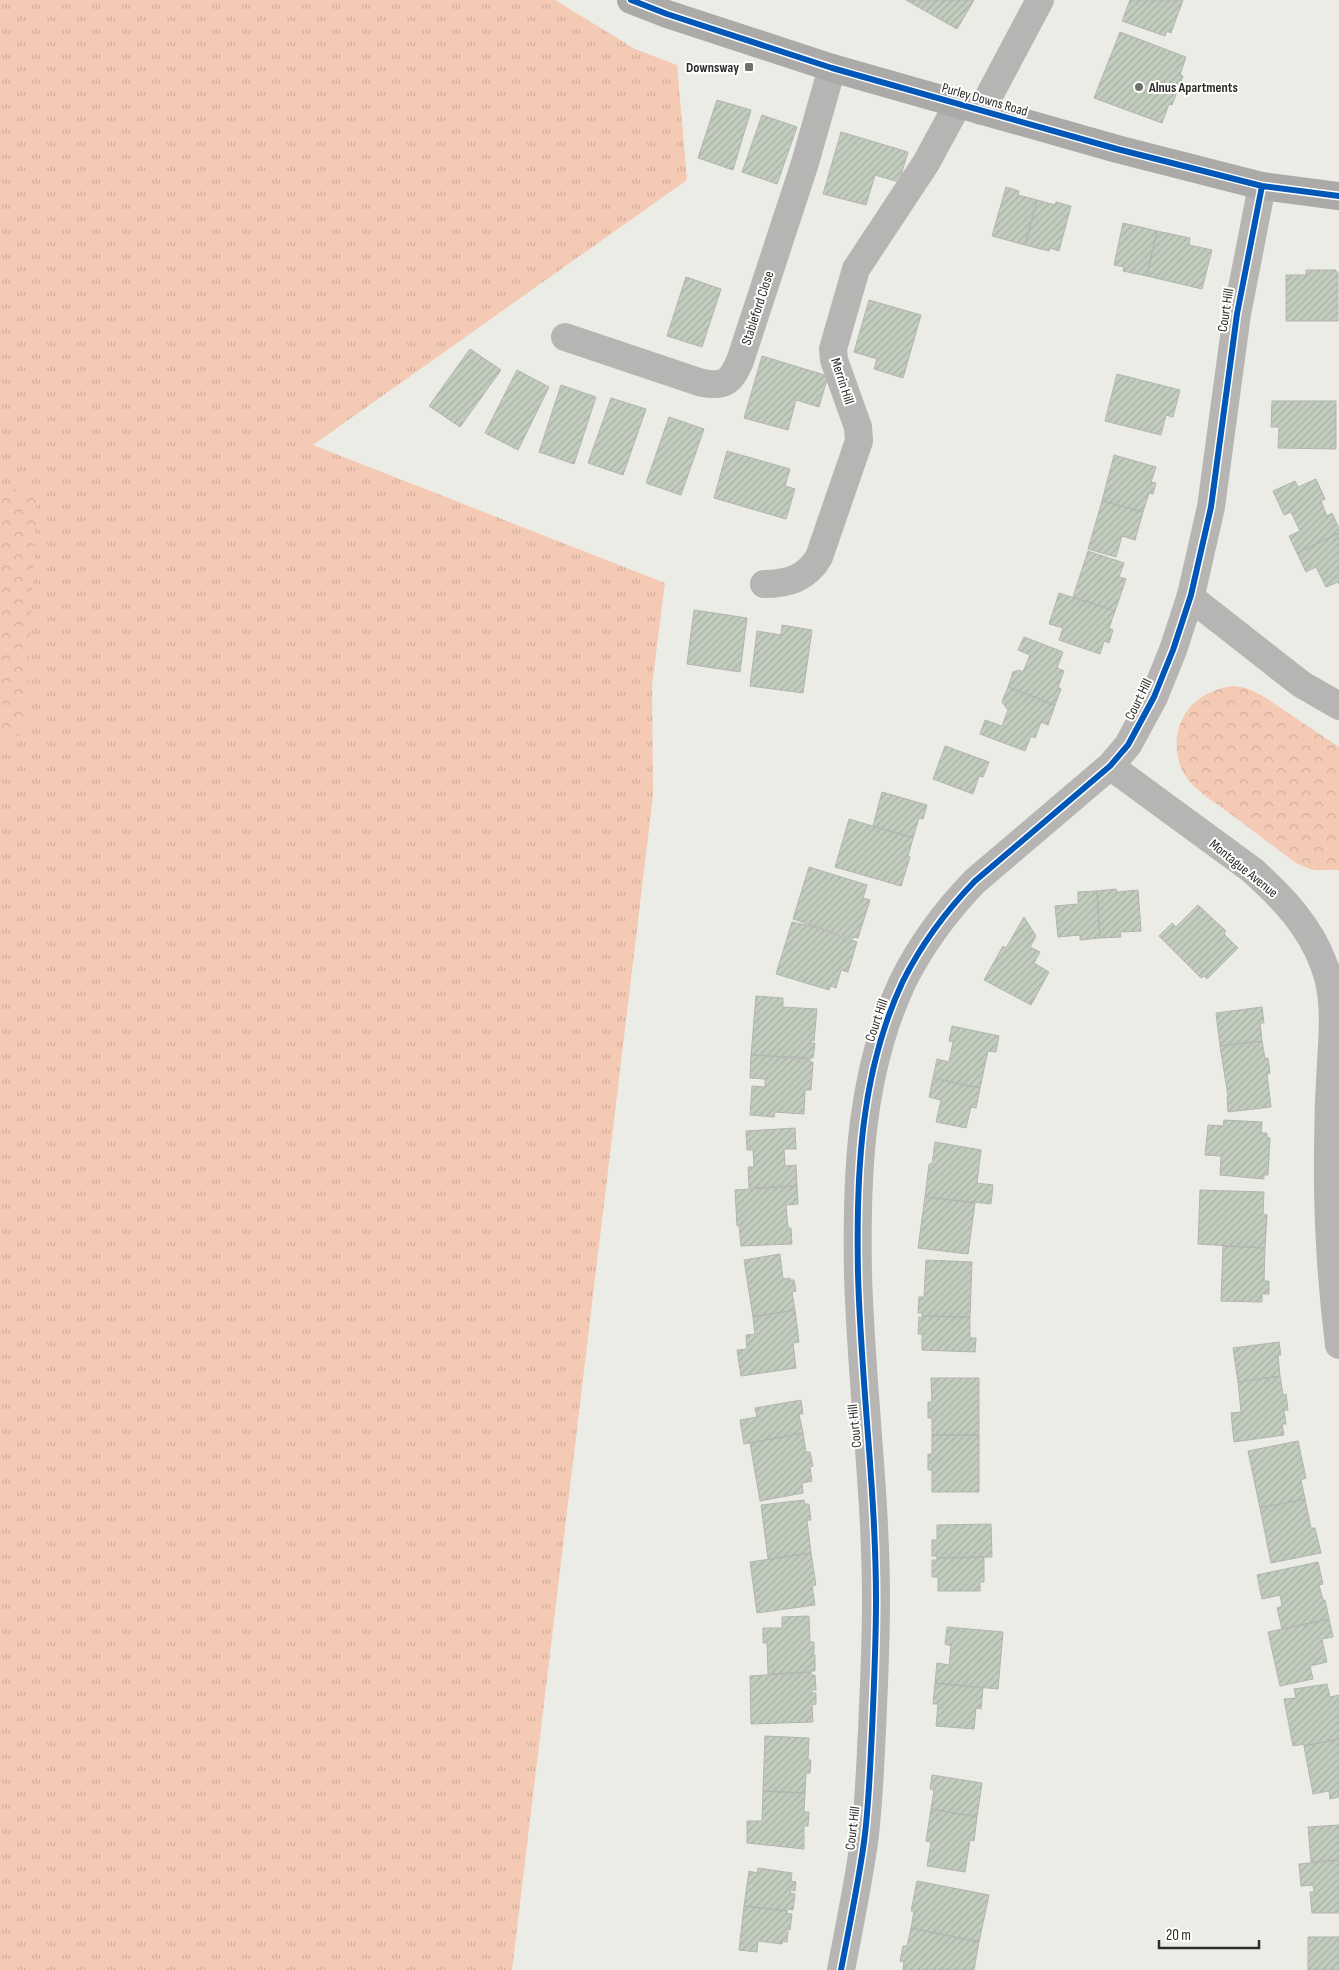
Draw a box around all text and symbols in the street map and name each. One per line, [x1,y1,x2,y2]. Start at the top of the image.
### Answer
place label: Downsway [686,59,739,76]
marker: Downsway [743,61,755,73]
street label: Purley Downs Road [940,79,1030,120]
place label: Alnus Apartments [1148,79,1238,96]
marker: Alnus Apartments [1133,81,1145,93]
street label: Stableford Close [738,269,777,347]
street label: Court Hill [1214,287,1237,333]
street label: Merrin Hill [827,356,858,406]
street label: Court Hill [1121,676,1156,723]
street label: Montague Avenue [1206,836,1281,901]
street label: Court Hill [861,997,892,1044]
street label: Court Hill [844,1403,865,1449]
street label: Court Hill [841,1805,864,1851]
scale bar [1159,1918,1259,1950]
text: 20 m [1166,1926,1191,1945]

